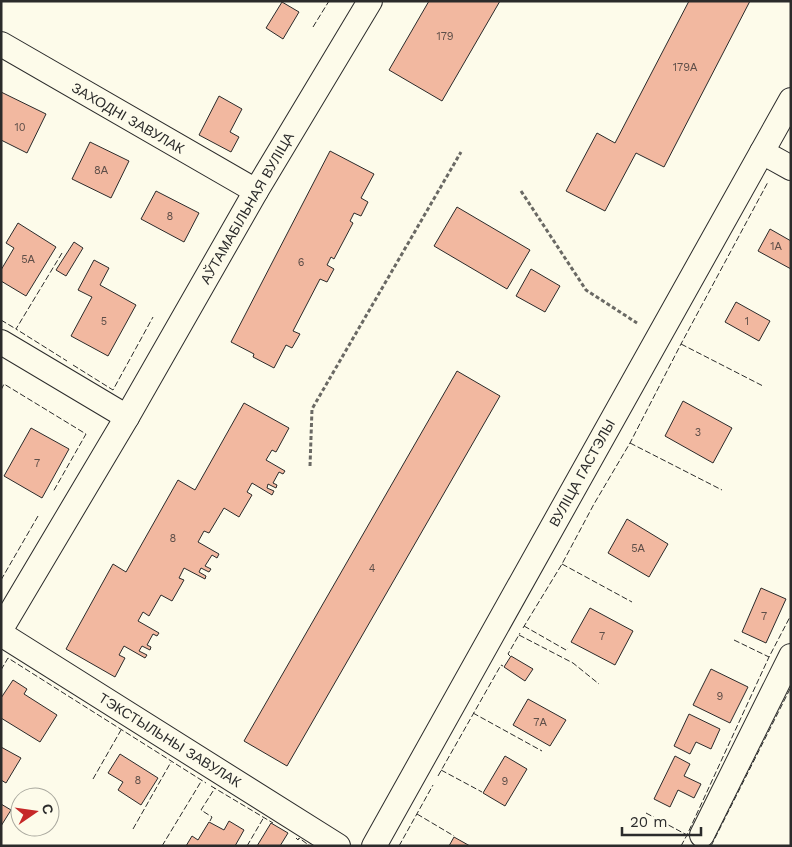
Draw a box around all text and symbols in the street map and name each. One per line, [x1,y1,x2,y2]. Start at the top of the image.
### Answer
house number: 179 [436,30,454,43]
house number: 179А [673,61,698,74]
street label: ЗАХОДНІ ЗАВУЛАК [69,79,188,157]
house number: 10 [14,121,26,134]
street label: АЎТАМАБІЛЬНАЯ ВУЛІЦА [196,128,297,287]
house number: 8А [94,164,109,177]
house number: 8 [167,210,174,223]
house number: 1А [770,240,782,253]
house number: 5А [21,253,36,266]
house number: 6 [298,256,305,269]
house number: 5 [101,315,107,328]
house number: 1 [745,315,749,328]
street label: ВУЛІЦА ГАСТЭЛЫ [546,417,618,529]
house number: 3 [695,426,701,439]
house number: 7 [34,457,40,470]
house number: 8 [170,532,177,545]
house number: 5А [631,542,646,555]
house number: 4 [369,562,376,575]
house number: 7 [761,610,767,623]
house number: 7 [599,630,605,643]
street label: ТЭКСТЫЛЬНЫ ЗАВУЛАК [96,690,245,791]
house number: 9 [717,690,724,703]
house number: 7А [533,716,547,729]
house number: 8 [135,774,142,787]
house number: 9 [502,775,509,788]
north arrow [10,787,60,837]
text: С [39,802,57,816]
scale bar [622,804,701,836]
text: 20 m [630,813,668,831]

